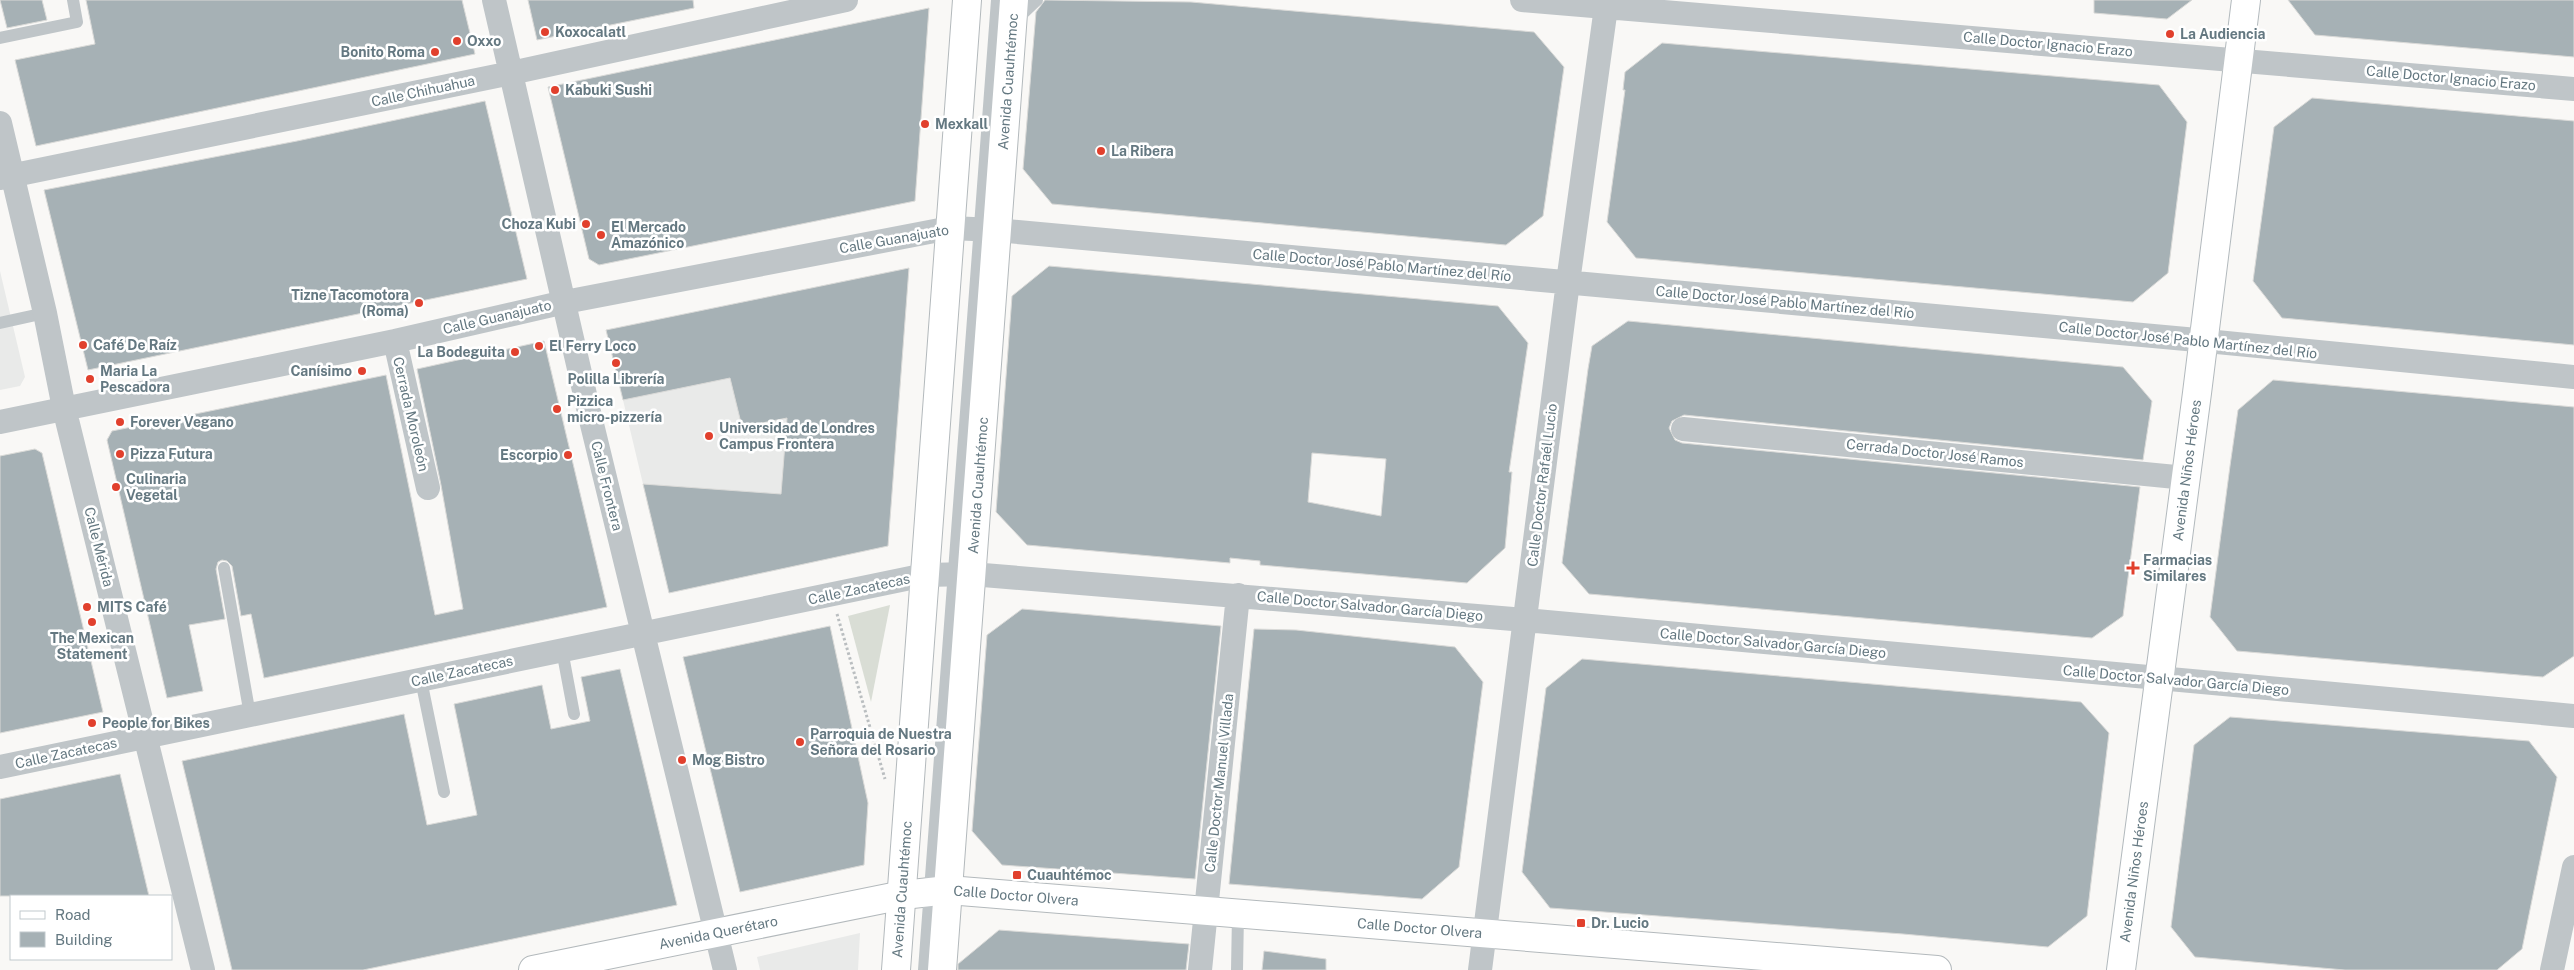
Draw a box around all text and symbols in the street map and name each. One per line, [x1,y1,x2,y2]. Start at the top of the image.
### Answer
street label: Avenida Cuauhtémoc [995,12,1021,151]
place label: Koxocalatl [555,24,627,40]
marker: Koxocalatl [539,26,551,38]
place label: La Audiencia [2180,26,2265,42]
marker: La Audiencia [2164,28,2176,40]
street label: Calle Doctor Ignacio Erazo [1963,29,2133,59]
place label: Oxxo [467,33,501,49]
marker: Oxxo [451,35,463,47]
place label: Bonito Roma [340,44,425,60]
marker: Bonito Roma [429,46,441,58]
street label: Calle Doctor Ignacio Erazo [2366,63,2536,93]
street label: Calle Chihuahua [370,72,476,110]
place label: Kabuki Sushi [565,82,652,98]
marker: Kabuki Sushi [549,84,561,96]
place label: Mexkall [935,116,989,132]
marker: Mexkall [919,118,931,130]
place label: La Ribera [1111,143,1174,159]
marker: La Ribera [1095,145,1107,157]
place label: Choza Kubi [501,216,576,232]
marker: Choza Kubi [580,218,592,230]
place label: El Mercado Amazónico [611,219,686,251]
street label: Calle Guanajuato [838,221,950,256]
marker: El Mercado Amazónico [595,229,607,241]
street label: Calle Doctor José Pablo Martínez del Río [1252,246,1512,284]
street label: Calle Doctor José Pablo Martínez del Río [1655,283,1915,321]
place label: Tizne Tacomotora (Roma) [291,287,409,319]
marker: Tizne Tacomotora (Roma) [413,297,425,309]
street label: Calle Guanajuato [441,297,553,337]
street label: Calle Doctor José Pablo Martínez del Río [2058,318,2318,362]
place label: Café De Raíz [93,337,177,353]
place label: El Ferry Loco [549,338,636,354]
marker: Café De Raíz [77,339,89,351]
marker: El Ferry Loco [533,340,545,352]
place label: La Bodeguita [417,344,505,360]
marker: La Bodeguita [509,346,521,358]
street label: Cerrada Moroleón [390,355,432,473]
marker: Polilla Librería [610,357,622,369]
place label: Maria La Pescadora [100,363,170,395]
place label: Canísimo [290,363,352,379]
marker: Canísimo [356,365,368,377]
place label: Polilla Librería [568,371,665,387]
marker: Maria La Pescadora [84,373,96,385]
place label: Pizzica micro-pizzería [567,393,662,425]
street label: Avenida Niños Héroes [2170,399,2204,542]
street label: Calle Doctor Rafaél Lucio [1524,402,1560,568]
marker: Pizzica micro-pizzería [551,403,563,415]
place label: Forever Vegano [130,414,234,430]
marker: Forever Vegano [114,416,126,428]
street label: Avenida Cuauhtémoc [965,416,991,554]
place label: Universidad de Londres Campus Frontera [719,420,875,452]
marker: Universidad de Londres Campus Frontera [703,430,715,442]
street label: Cerrada Doctor José Ramos [1846,436,2024,470]
street label: Calle Frontera [588,439,626,533]
place label: Pizza Futura [130,446,213,462]
place label: Escorpio [500,447,558,463]
marker: Pizza Futura [114,448,126,460]
marker: Escorpio [562,449,574,461]
place label: Culinaria Vegetal [126,471,186,503]
marker: Culinaria Vegetal [110,481,122,493]
street label: Calle Mérida [81,505,117,589]
place label: Farmacias Similares [2143,552,2212,584]
marker: Farmacias Similares [2127,562,2139,574]
street label: Calle Zacatecas [807,570,911,608]
street label: Calle Doctor Salvador García Diego [1256,588,1484,624]
place label: MITS Café [97,599,167,615]
marker: MITS Café [81,601,93,613]
marker: The Mexican Statement [86,616,98,628]
street label: Calle Doctor Salvador García Diego [1659,625,1887,661]
place label: The Mexican Statement [50,630,134,662]
street label: Calle Zacatecas [410,652,514,690]
street label: Calle Doctor Salvador García Diego [2062,662,2290,698]
street label: Calle Doctor Manuel Villada [1202,693,1236,873]
place label: People for Bikes [102,715,210,731]
marker: People for Bikes [86,717,98,729]
place label: Parroquia de Nuestra Señora del Rosario [810,726,952,758]
street label: Calle Zacatecas [14,734,118,772]
marker: Parroquia de Nuestra Señora del Rosario [794,736,806,748]
place label: Mog Bistro [692,752,765,768]
marker: Mog Bistro [676,754,688,766]
street label: Avenida Niños Héroes [2117,800,2151,943]
street label: Avenida Cuauhtémoc [889,820,915,958]
place label: Cuauhtémoc [1027,867,1112,883]
marker: Cuauhtémoc [1011,869,1023,881]
street label: Calle Doctor Olvera [953,882,1079,909]
legend [10,895,172,960]
text: Road [55,906,91,923]
street label: Avenida Querétaro [657,913,779,952]
street label: Calle Doctor Olvera [1356,915,1483,941]
place label: Dr. Lucio [1591,915,1649,931]
marker: Dr. Lucio [1575,917,1587,929]
text: Building [55,931,113,948]

